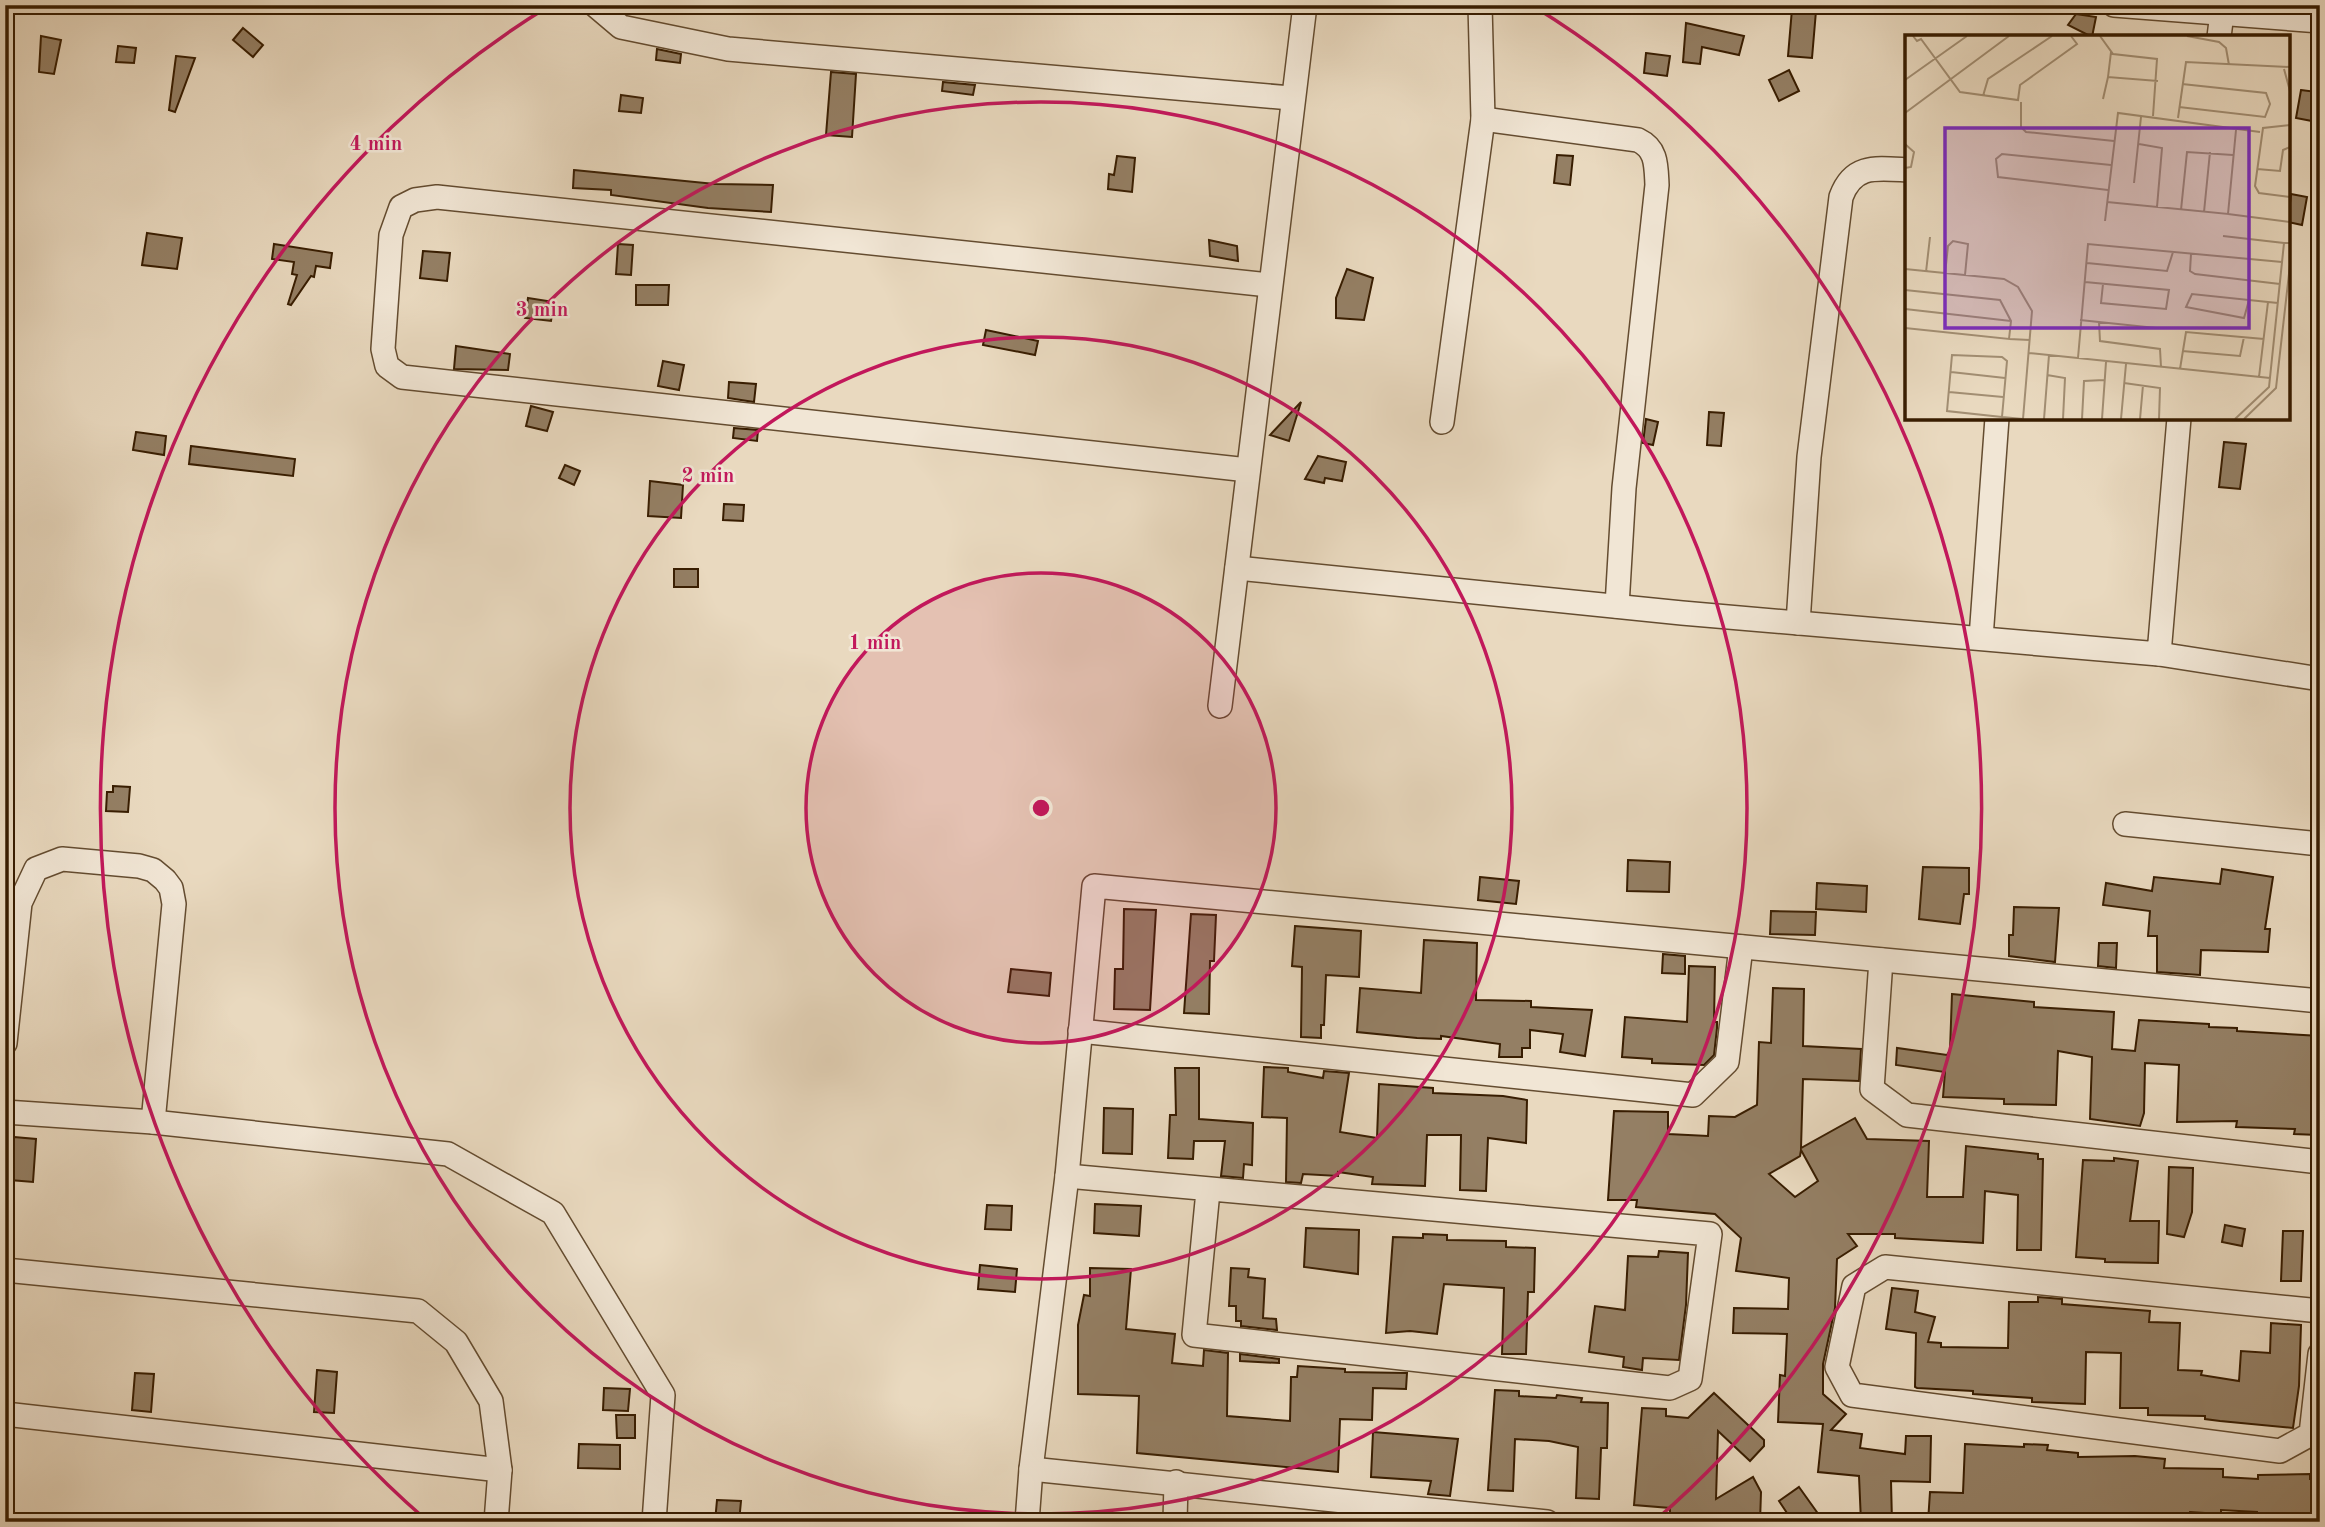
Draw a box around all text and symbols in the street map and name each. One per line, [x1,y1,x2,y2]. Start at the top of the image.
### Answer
inset map [1905,35,2290,420]
text: 4 min [350,134,402,155]
text: 3 min [516,300,568,321]
text: 2 min [682,466,734,487]
text: 1 min [849,633,901,654]
centre of rings [1029,796,1053,820]

